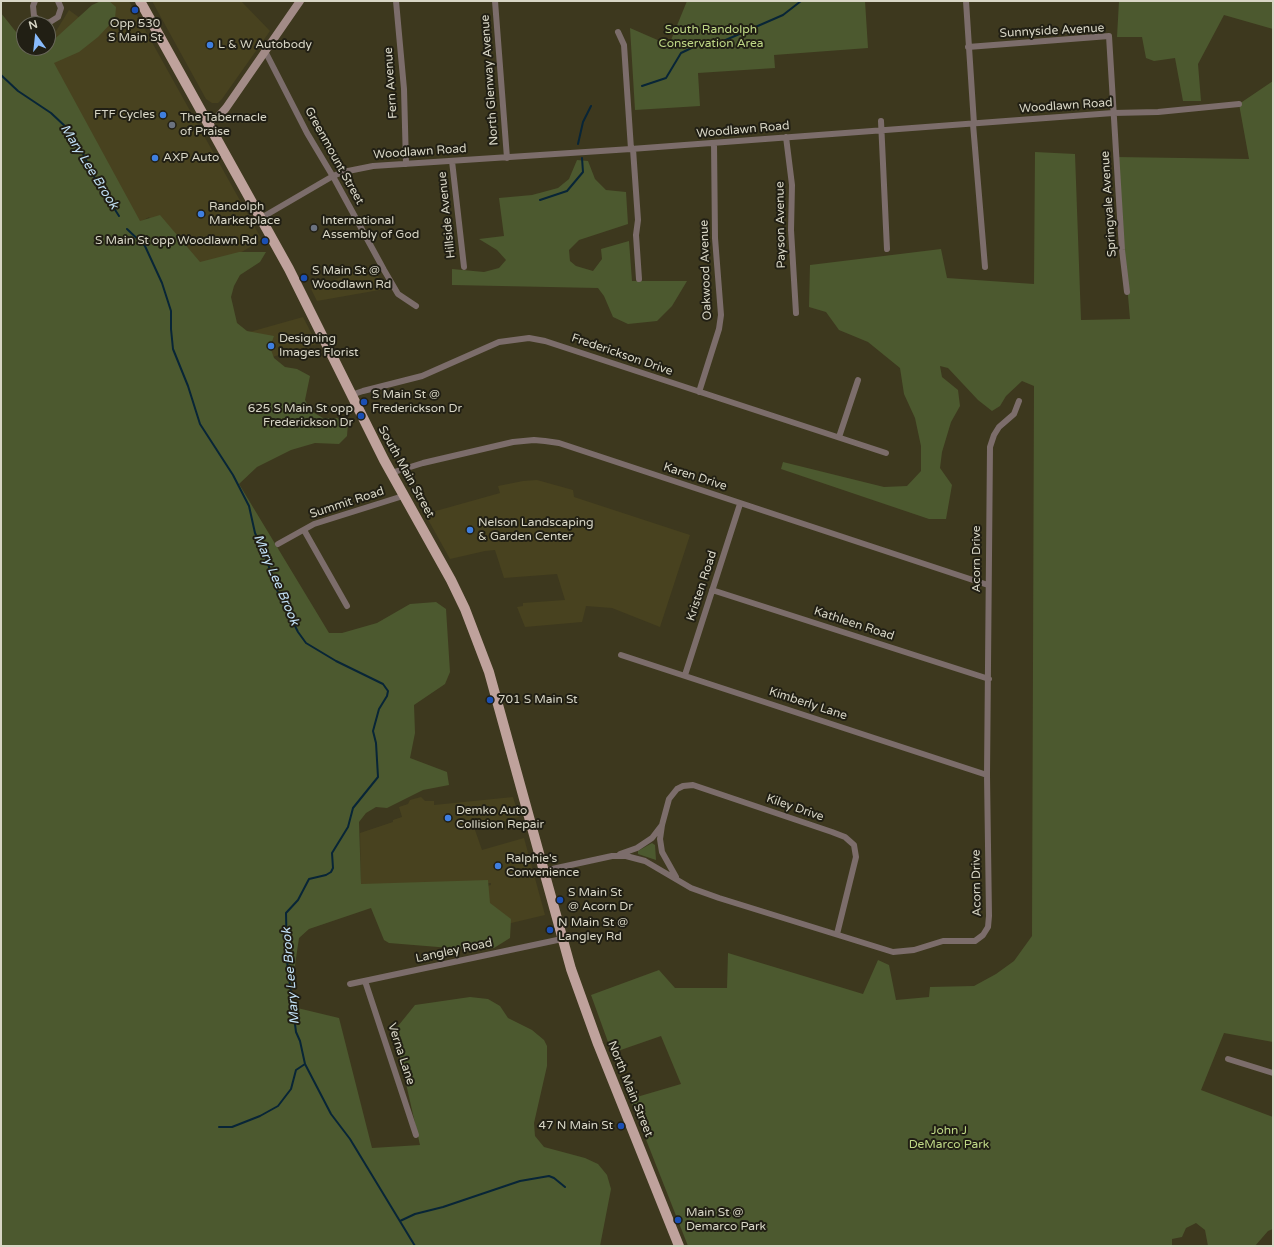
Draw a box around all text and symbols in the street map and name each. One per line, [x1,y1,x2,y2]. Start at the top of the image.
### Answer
marker: Opp 530 S Main St [130,5,140,15]
street label: North Glenway Avenue [478,14,502,146]
north arrow [16,16,56,56]
text: N [27,17,39,32]
place label: Opp 530 S Main St [108,17,162,45]
street label: Sunnyside Avenue [999,21,1105,41]
park label: South Randolph Conservation Area [659,23,763,51]
place label: L & W Autobody [218,38,312,52]
marker: L & W Autobody [205,40,215,50]
street label: Fern Avenue [381,47,401,119]
street label: Woodlawn Road [1019,96,1113,116]
street label: Greenmount Street [301,105,367,207]
place label: FTF Cycles [94,108,155,122]
marker: FTF Cycles [158,110,168,120]
place label: The Tabernacle of Praise [180,111,267,139]
street label: Woodlawn Road [696,119,790,141]
marker: The Tabernacle of Praise [167,120,177,130]
water label: Mary Lee Brook [57,122,121,212]
street label: Woodlawn Road [373,142,467,162]
place label: AXP Auto [163,151,219,165]
street label: Springvale Avenue [1098,151,1120,257]
marker: AXP Auto [150,153,160,163]
street label: Hillside Avenue [435,171,459,259]
street label: Payson Avenue [773,181,789,269]
place label: Randolph Marketplace [209,200,280,228]
marker: Randolph Marketplace [196,209,206,219]
place label: International Assembly of God [322,214,419,242]
street label: Oakwood Avenue [697,219,715,321]
marker: International Assembly of God [309,223,319,233]
place label: S Main St opp Woodlawn Rd [95,234,257,248]
marker: S Main St opp Woodlawn Rd [260,236,270,246]
place label: S Main St @ Woodlawn Rd [312,264,391,292]
marker: S Main St @ Woodlawn Rd [299,273,309,283]
street label: Frederickson Drive [570,331,674,379]
place label: Designing Images Florist [279,332,359,360]
marker: Designing Images Florist [266,341,276,351]
place label: S Main St @ Frederickson Dr [372,388,462,416]
marker: S Main St @ Frederickson Dr [359,397,369,407]
place label: 625 S Main St opp Frederickson Dr [248,402,353,430]
marker: 625 S Main St opp Frederickson Dr [356,411,366,421]
street label: South Main Street [375,423,437,521]
street label: Karen Drive [661,460,729,494]
street label: Summit Road [308,484,386,522]
place label: Nelson Landscaping & Garden Center [478,516,594,544]
marker: Nelson Landscaping & Garden Center [465,525,475,535]
street label: Acorn Drive [970,525,984,593]
water label: Mary Lee Brook [250,532,302,628]
street label: Kristen Road [684,549,720,623]
street label: Kathleen Road [812,604,896,644]
street label: Kimberly Lane [767,685,849,723]
place label: 701 S Main St [498,693,578,707]
marker: 701 S Main St [485,695,495,705]
street label: Kiley Drive [764,791,826,825]
place label: Demko Auto Collision Repair [456,804,544,832]
marker: Demko Auto Collision Repair [443,813,453,823]
street label: Acorn Drive [969,849,985,917]
place label: Ralphie's Convenience [506,852,579,880]
marker: Ralphie's Convenience [493,861,503,871]
place label: S Main St @ Acorn Dr [568,886,633,914]
marker: S Main St @ Acorn Dr [555,895,565,905]
place label: N Main St @ Langley Rd [558,916,628,944]
marker: N Main St @ Langley Rd [545,925,555,935]
water label: Mary Lee Brook [279,927,303,1025]
street label: Langley Road [414,936,494,966]
street label: Verna Lane [384,1021,418,1087]
street label: North Main Street [604,1039,656,1139]
place label: 47 N Main St [539,1119,613,1133]
marker: 47 N Main St [616,1121,626,1131]
park label: John J DeMarco Park [909,1124,989,1152]
place label: Main St @ Demarco Park [686,1206,766,1234]
marker: Main St @ Demarco Park [673,1215,683,1225]

